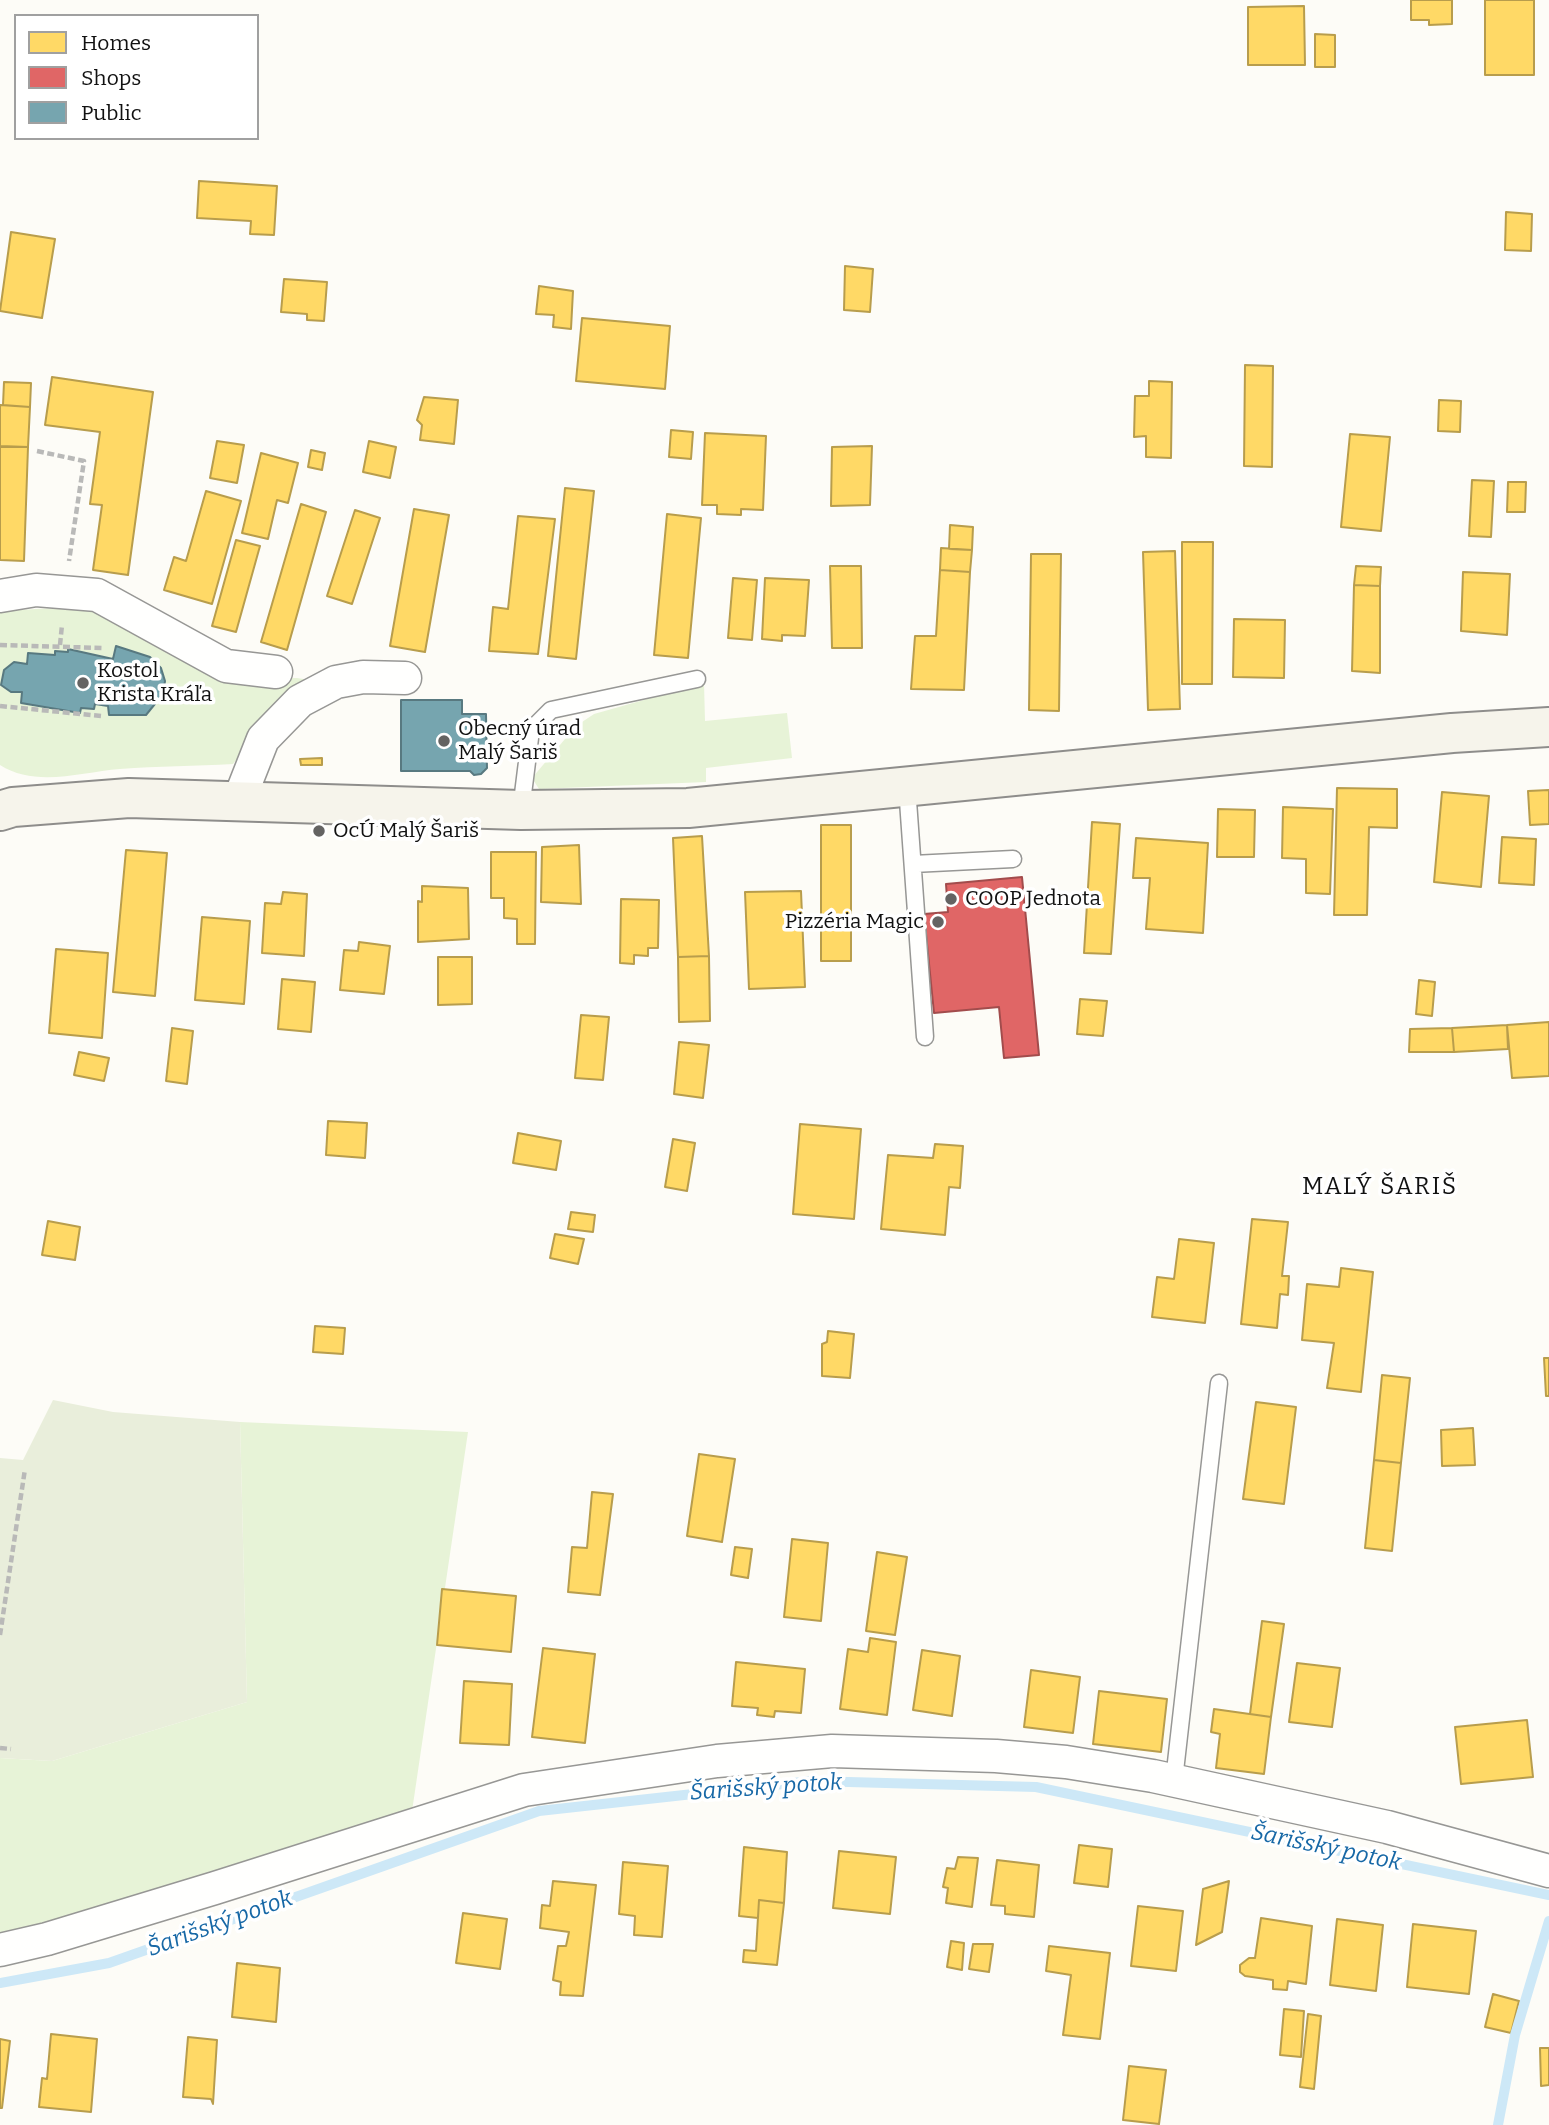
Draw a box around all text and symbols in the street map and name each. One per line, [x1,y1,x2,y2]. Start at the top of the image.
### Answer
legend [14,14,259,140]
text: Homes [81,30,151,56]
text: Shops [81,65,141,91]
text: Public [81,100,142,126]
place label: Kostol Krista Kráľa [97,658,212,708]
marker: Kostol Krista Kráľa [75,675,91,691]
place label: Obecný úrad Malý Šariš [458,716,581,766]
marker: Obecný úrad Malý Šariš [436,733,452,749]
place label: OcÚ Malý Šariš [333,818,479,844]
marker: OcÚ Malý Šariš [311,823,327,839]
place label: COOP Jednota [965,886,1101,912]
marker: COOP Jednota [943,891,959,907]
place label: Pizzéria Magic [785,909,924,935]
marker: Pizzéria Magic [930,914,946,930]
district label: MALÝ ŠARIŠ [1303,1173,1457,1201]
water label: Šarišský potok [689,1769,843,1807]
water label: Šarišský potok [1248,1819,1404,1877]
water label: Šarišský potok [144,1885,296,1963]

